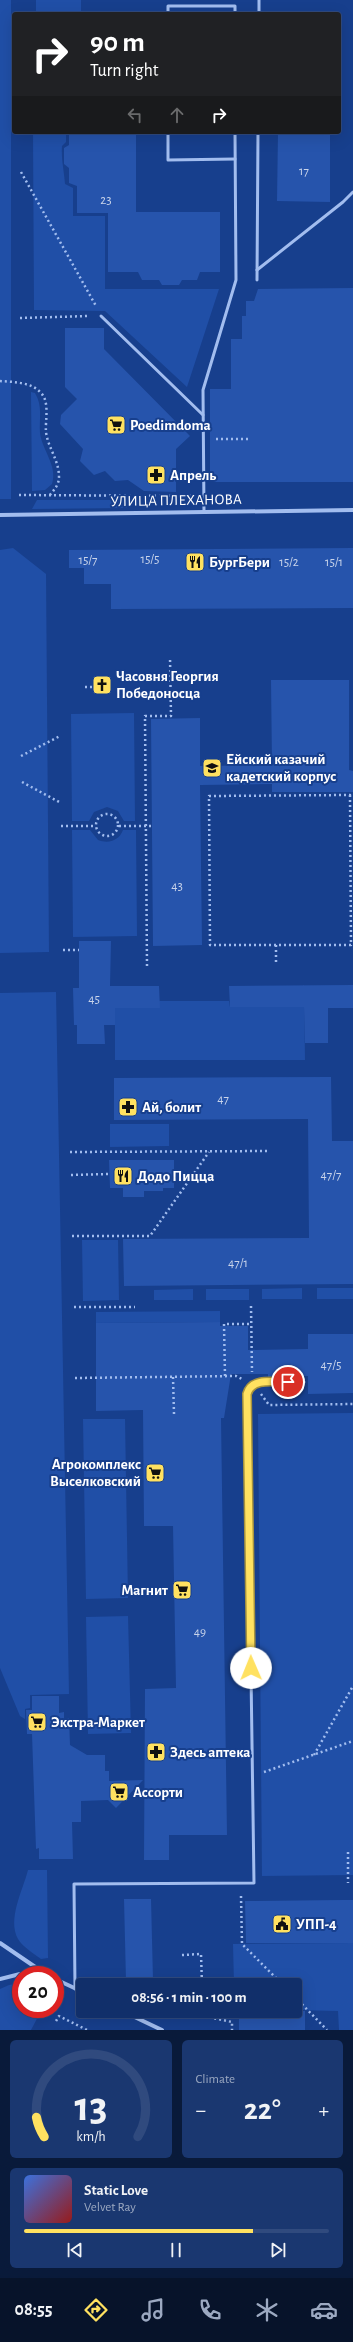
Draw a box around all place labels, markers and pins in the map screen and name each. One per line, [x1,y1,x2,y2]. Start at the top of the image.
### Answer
supermarket icon: Poedimdoma [105,414,127,436]
place label: Poedimdoma [130,418,211,433]
pharmacy icon: Апрель [145,464,167,486]
place label: Апрель [170,468,216,483]
restaurant icon: БургБери [184,551,206,573]
place label: БургБери [209,555,270,570]
place label: Часовня Георгия Победоносца [116,669,219,701]
church icon: Часовня Георгия Победоносца [91,674,113,696]
place label: Ейский казачий кадетский корпус [226,752,336,784]
school or university icon: Ейский казачий кадетский корпус [201,757,223,779]
pharmacy icon: Ай, болит [117,1096,139,1118]
place label: Ай, болит [142,1100,201,1115]
restaurant icon: Додо Пицца [112,1165,134,1187]
place label: Додо Пицца [137,1169,214,1184]
pin [271,1365,305,1399]
place label: Агрокомплекс Выселковский [50,1457,141,1489]
supermarket icon: Агрокомплекс Выселковский [144,1462,166,1484]
supermarket icon: Магнит [171,1579,193,1601]
place label: Магнит [121,1583,168,1598]
supermarket icon: Экстра-Маркет [26,1711,48,1733]
place label: Экстра-Маркет [51,1715,145,1730]
pharmacy icon: Здесь аптека [145,1741,167,1763]
place label: Здесь аптека [170,1745,250,1760]
supermarket icon: Ассорти [108,1781,130,1803]
place label: Ассорти [133,1785,183,1800]
public building icon: УПП-4 [271,1913,293,1935]
place label: УПП-4 [296,1917,337,1932]

